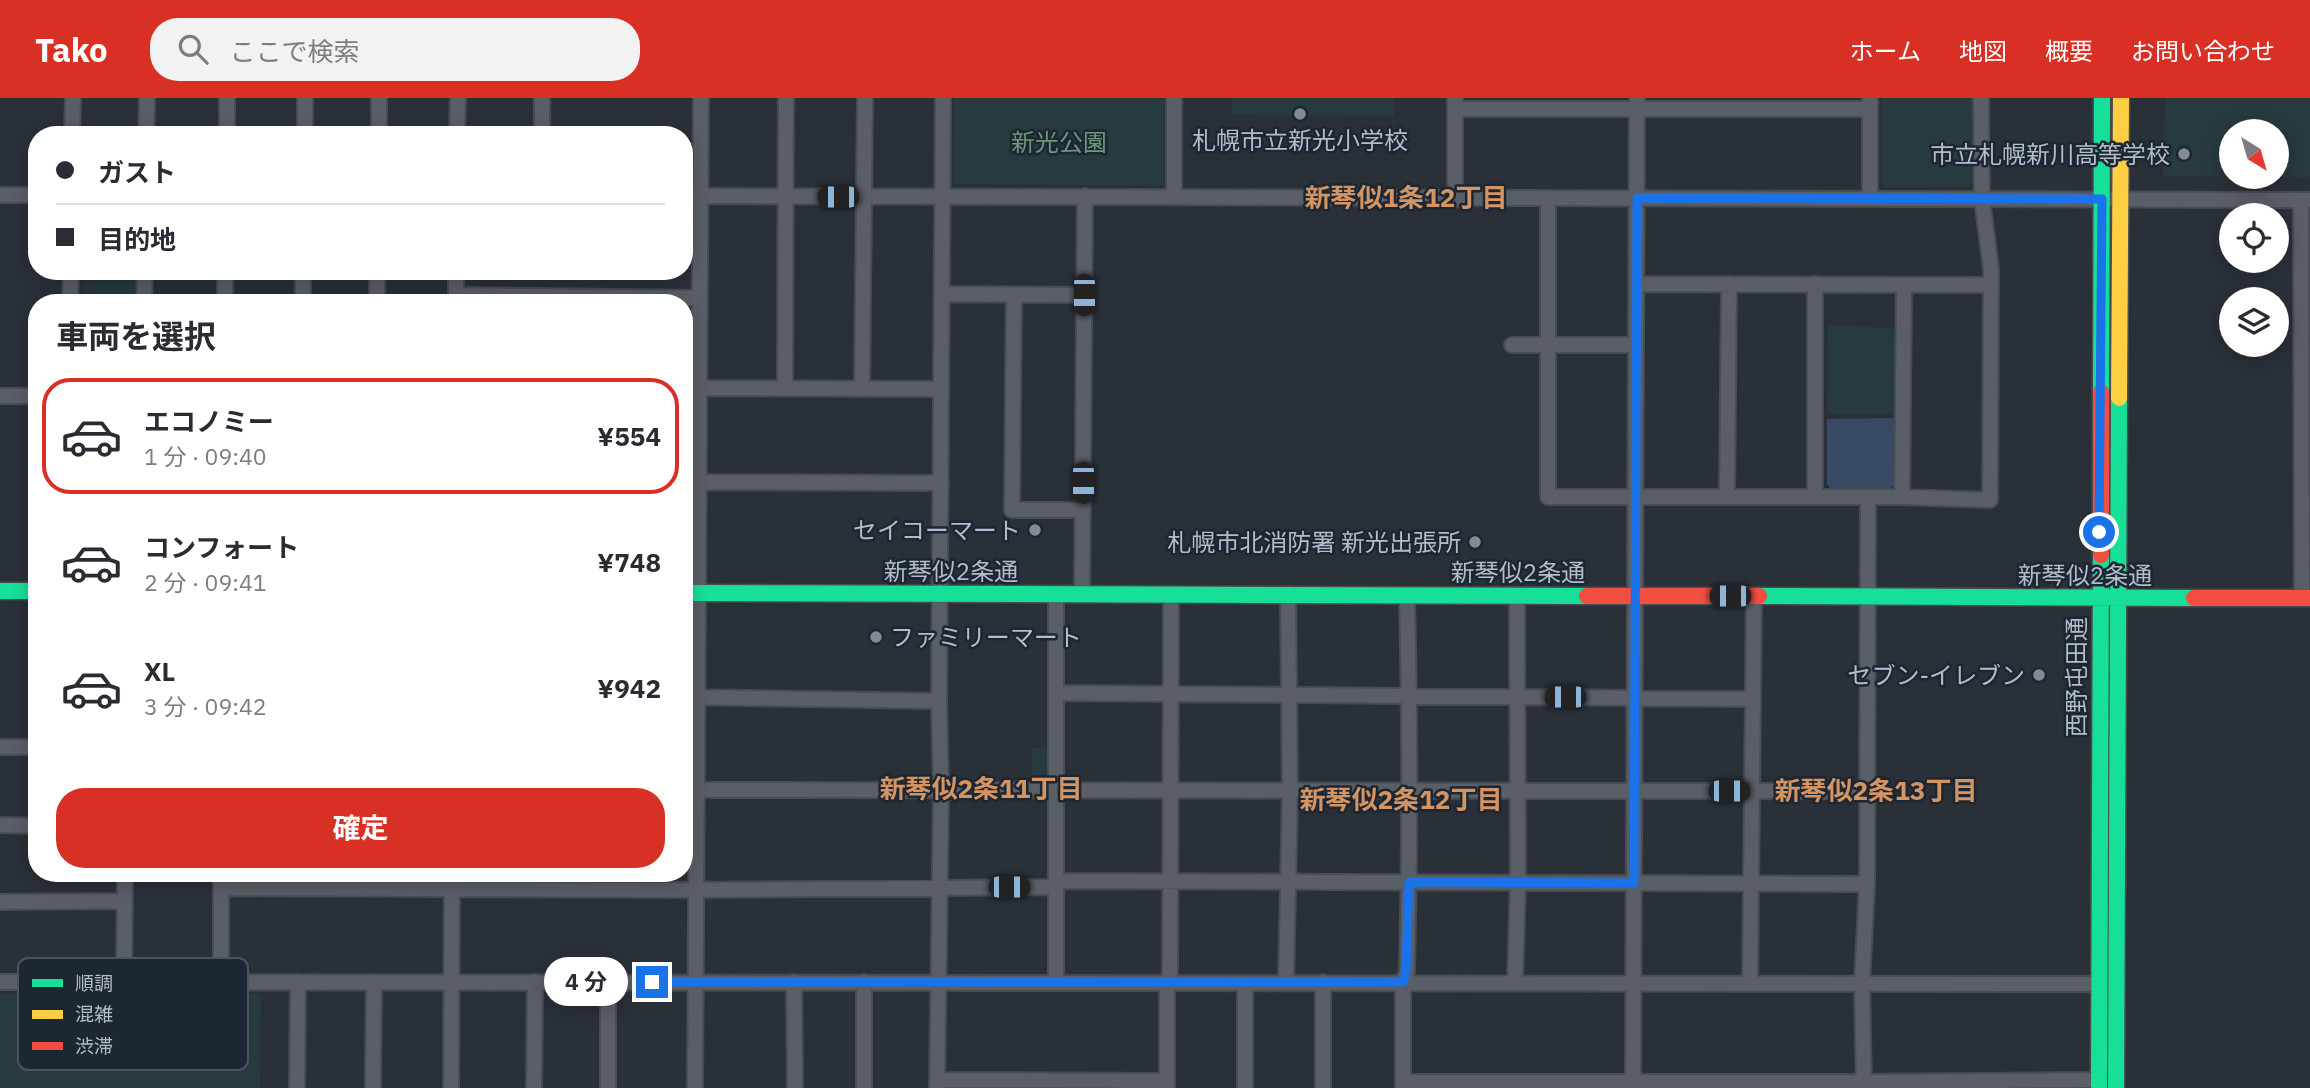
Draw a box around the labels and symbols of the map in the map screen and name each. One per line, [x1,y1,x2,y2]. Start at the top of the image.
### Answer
marker: 札幌市立新光小学校 [1292,106,1308,122]
north arrow [2219,119,2289,189]
place label: 札幌市立新光小学校 [1192,124,1408,156]
park label: 新光公園 [1011,126,1107,158]
place label: 市立札幌新川高等学校 [1930,138,2170,170]
marker: 市立札幌新川高等学校 [2176,146,2192,162]
district label: 新琴似1条12丁目 [1305,180,1507,214]
car [818,187,860,208]
car [1074,274,1095,316]
car [1073,462,1094,504]
place label: セイコーマート [853,514,1021,546]
route start [2083,516,2115,548]
marker: セイコーマート [1027,522,1043,538]
place label: 札幌市北消防署 新光出張所 [1167,526,1461,558]
marker: 札幌市北消防署 新光出張所 [1467,534,1483,550]
street label: 新琴似2条通 [884,555,1018,587]
street label: 新琴似2条通 [1451,556,1585,588]
street label: 新琴似2条通 [2018,559,2152,591]
car [1710,586,1752,607]
street label: 西野屯田通 [2060,617,2092,737]
place label: ファミリーマート [890,621,1082,653]
marker: ファミリーマート [868,629,884,645]
place label: セブン-イレブン [1847,659,2025,691]
marker: セブン-イレブン [2031,667,2047,683]
car [1545,687,1587,708]
district label: 新琴似2条11丁目 [880,771,1082,805]
district label: 新琴似2条13丁目 [1775,773,1977,807]
car [1709,781,1751,802]
district label: 新琴似2条12丁目 [1300,782,1502,816]
car [989,877,1031,898]
legend [18,958,248,1070]
callout: 4 分 [544,958,628,1006]
route end [636,966,668,998]
text: 順調 [75,971,113,995]
text: 混雑 [75,1002,113,1026]
text: 渋滞 [75,1034,113,1058]

